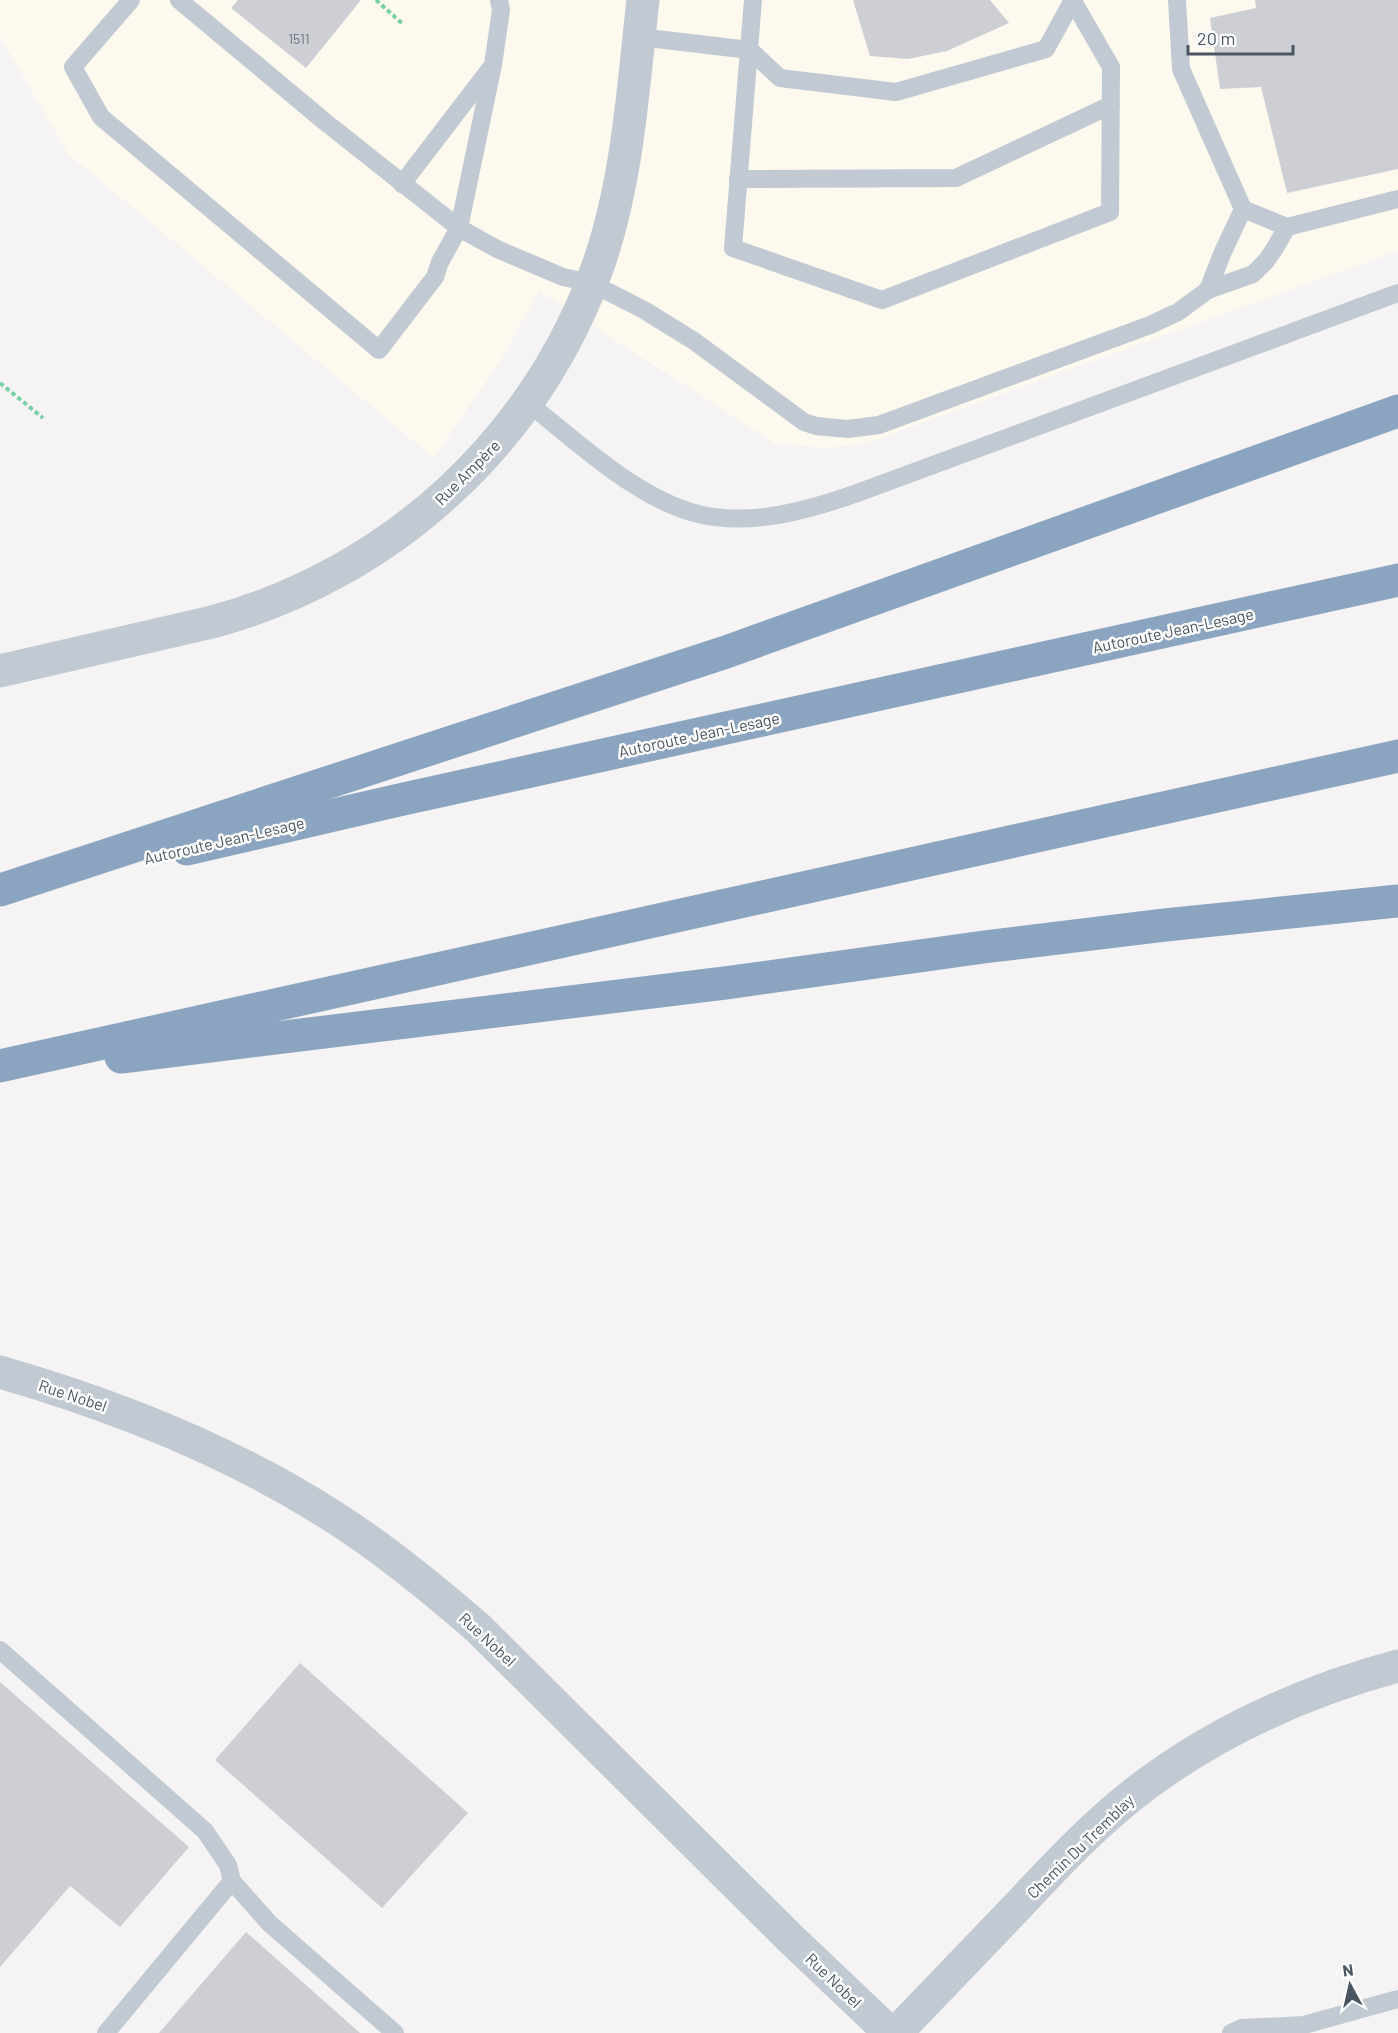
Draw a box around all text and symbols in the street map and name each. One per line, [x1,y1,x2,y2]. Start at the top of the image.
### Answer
scale bar [1188,18,1293,56]
text: 20 m [1197,27,1235,49]
house number: 1511 [288,30,310,47]
street label: Rue Ampère [430,435,504,509]
street label: Autoroute Jean-Lesage [1091,604,1255,656]
street label: Autoroute Jean-Lesage [617,708,781,760]
street label: Autoroute Jean-Lesage [142,812,306,868]
street label: Rue Nobel [37,1375,109,1415]
street label: Rue Nobel [456,1608,520,1670]
street label: Chemin Du Tremblay [1023,1790,1138,1902]
street label: Rue Nobel [802,1949,866,2011]
north arrow [1320,1955,1380,2015]
text: N [1341,1960,1354,1980]

